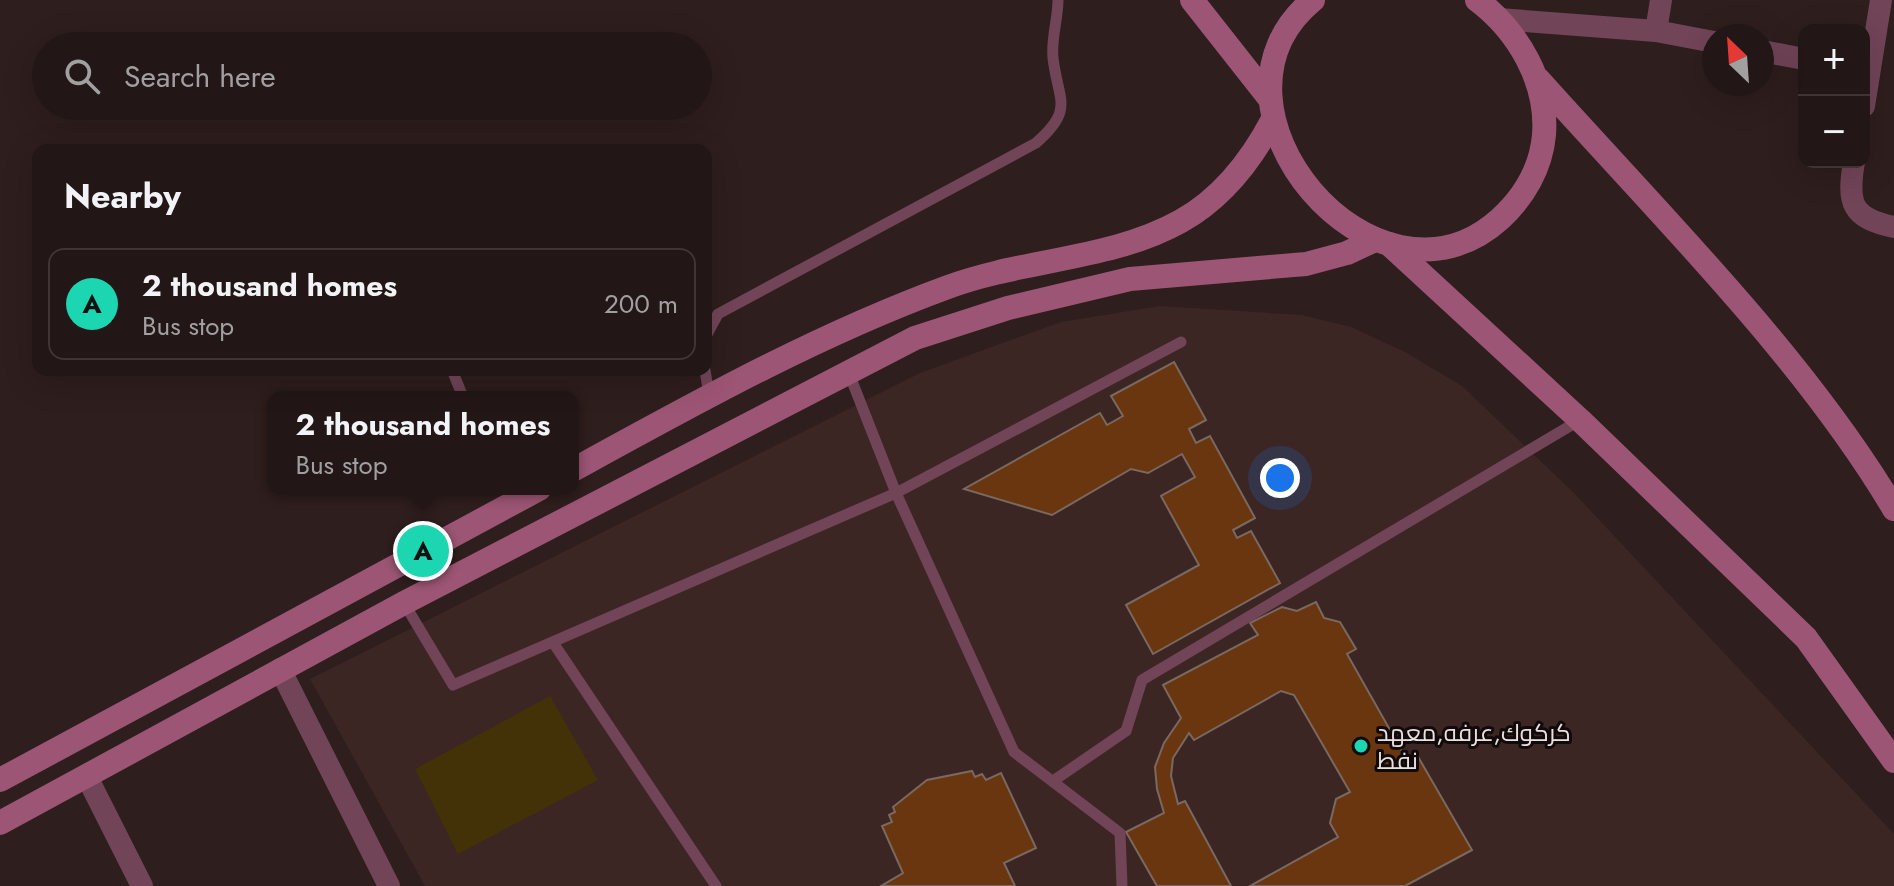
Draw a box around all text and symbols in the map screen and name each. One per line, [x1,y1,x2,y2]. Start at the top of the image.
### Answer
north arrow [1702,24,1774,96]
map controls [1798,24,1870,168]
button: + [1798,24,1870,96]
search box [32,32,712,120]
icon: search [60,54,104,98]
text: Search here [124,55,276,98]
button: − [1798,96,1870,168]
text: Nearby [64,172,181,221]
text: 2 thousand homes [142,264,397,307]
text: A [82,285,102,323]
text: 200 m [604,285,678,323]
text: Bus stop [142,307,234,345]
popup [267,391,579,495]
text: 2 thousand homes [295,403,551,446]
text: Bus stop [295,446,388,484]
your location [1260,458,1300,498]
pin: A [397,521,449,581]
place label: كركوك,عرفه,معهد نفط [1377,715,1571,778]
marker: كركوك,عرفه,معهد نفط [1352,737,1370,755]

